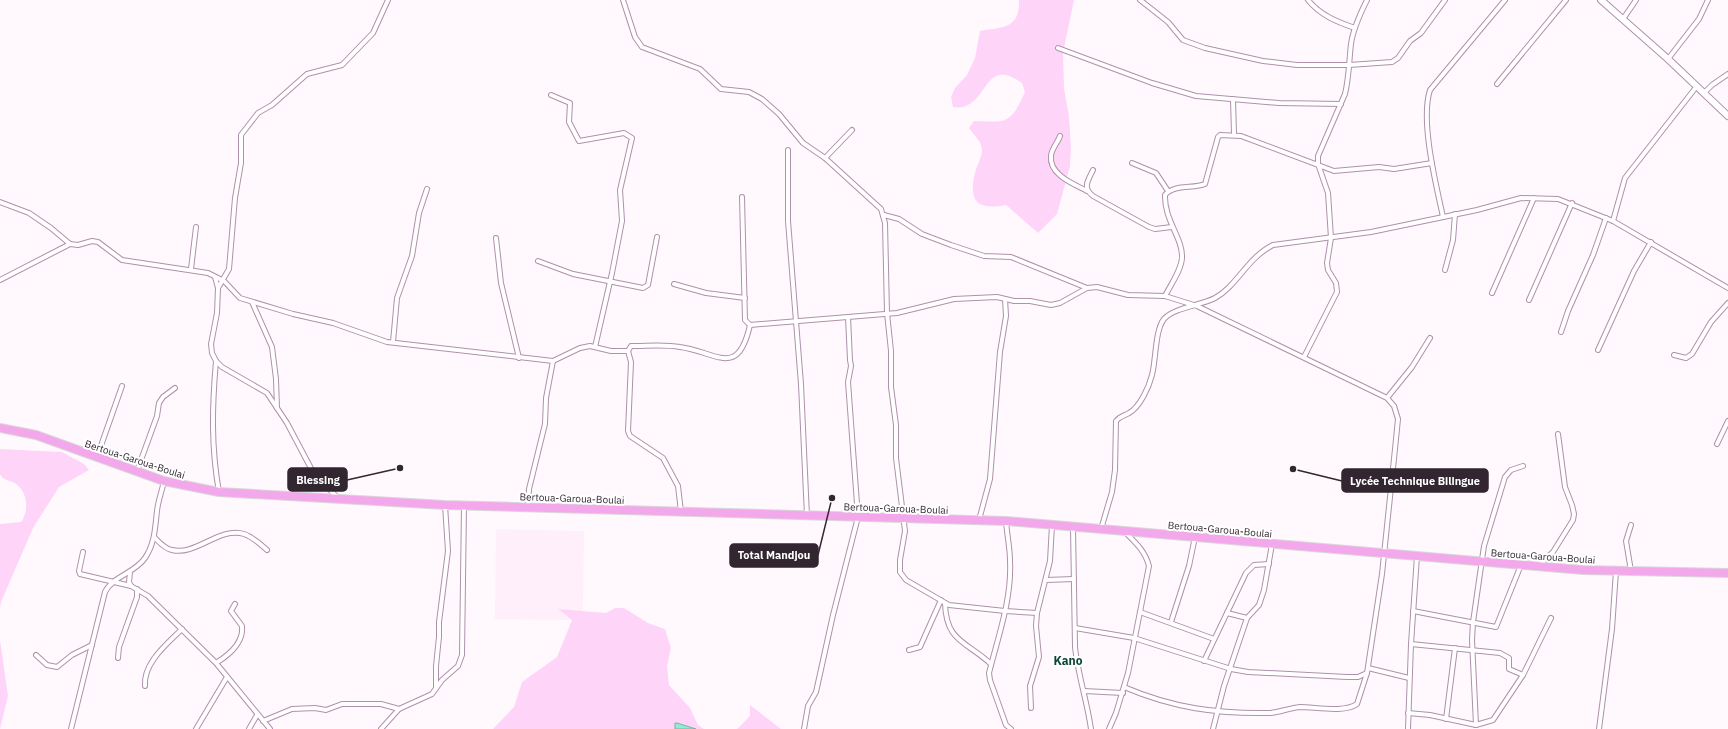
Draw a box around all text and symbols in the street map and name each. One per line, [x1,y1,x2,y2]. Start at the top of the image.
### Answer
street label: Bertoua-Garoua-Boulai [83,437,187,482]
callout: Blessing [288,468,347,491]
callout: Lycée Technique Bilingue [1342,469,1488,492]
text: Blessing [296,473,341,487]
text: Lycée Technique Bilingue [1350,474,1480,488]
street label: Bertoua-Garoua-Boulai [519,490,625,507]
street label: Bertoua-Garoua-Boulai [843,500,949,517]
street label: Bertoua-Garoua-Boulai [1167,518,1273,541]
callout: Total Mandjou [730,544,818,567]
street label: Bertoua-Garoua-Boulai [1490,546,1596,567]
text: Total Mandjou [738,548,810,562]
district label: Kano [1054,653,1083,668]

